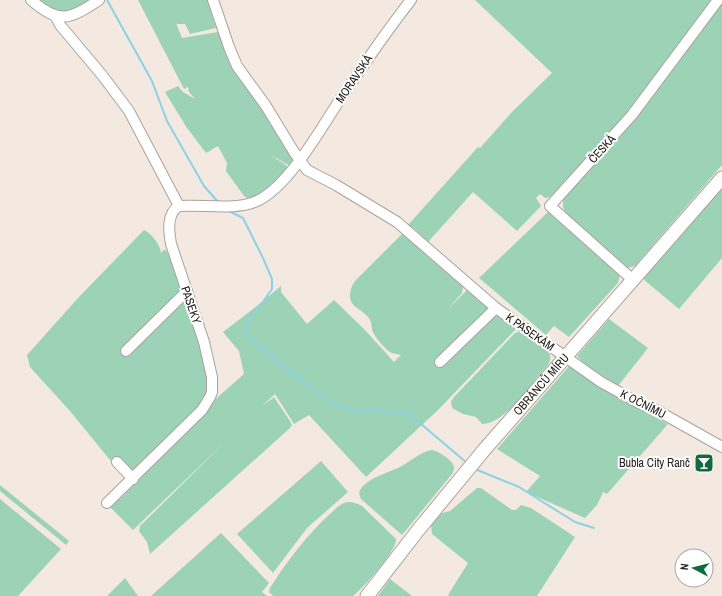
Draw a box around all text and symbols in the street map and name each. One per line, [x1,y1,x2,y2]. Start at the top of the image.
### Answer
street label: MORAVSKÁ [332,51,376,106]
street label: ČESKÁ [585,131,619,167]
street label: PASEKY [177,284,205,326]
street label: K PASEKÁM [502,309,558,355]
street label: OBRÁNCŮ MÍRU [510,350,573,419]
street label: K OČNÍMU [617,386,669,422]
bar icon: Bubla City Ranč [693,452,715,474]
place label: Bubla City Ranč [619,455,690,471]
north arrow [674,548,714,588]
text: N [677,563,691,571]

